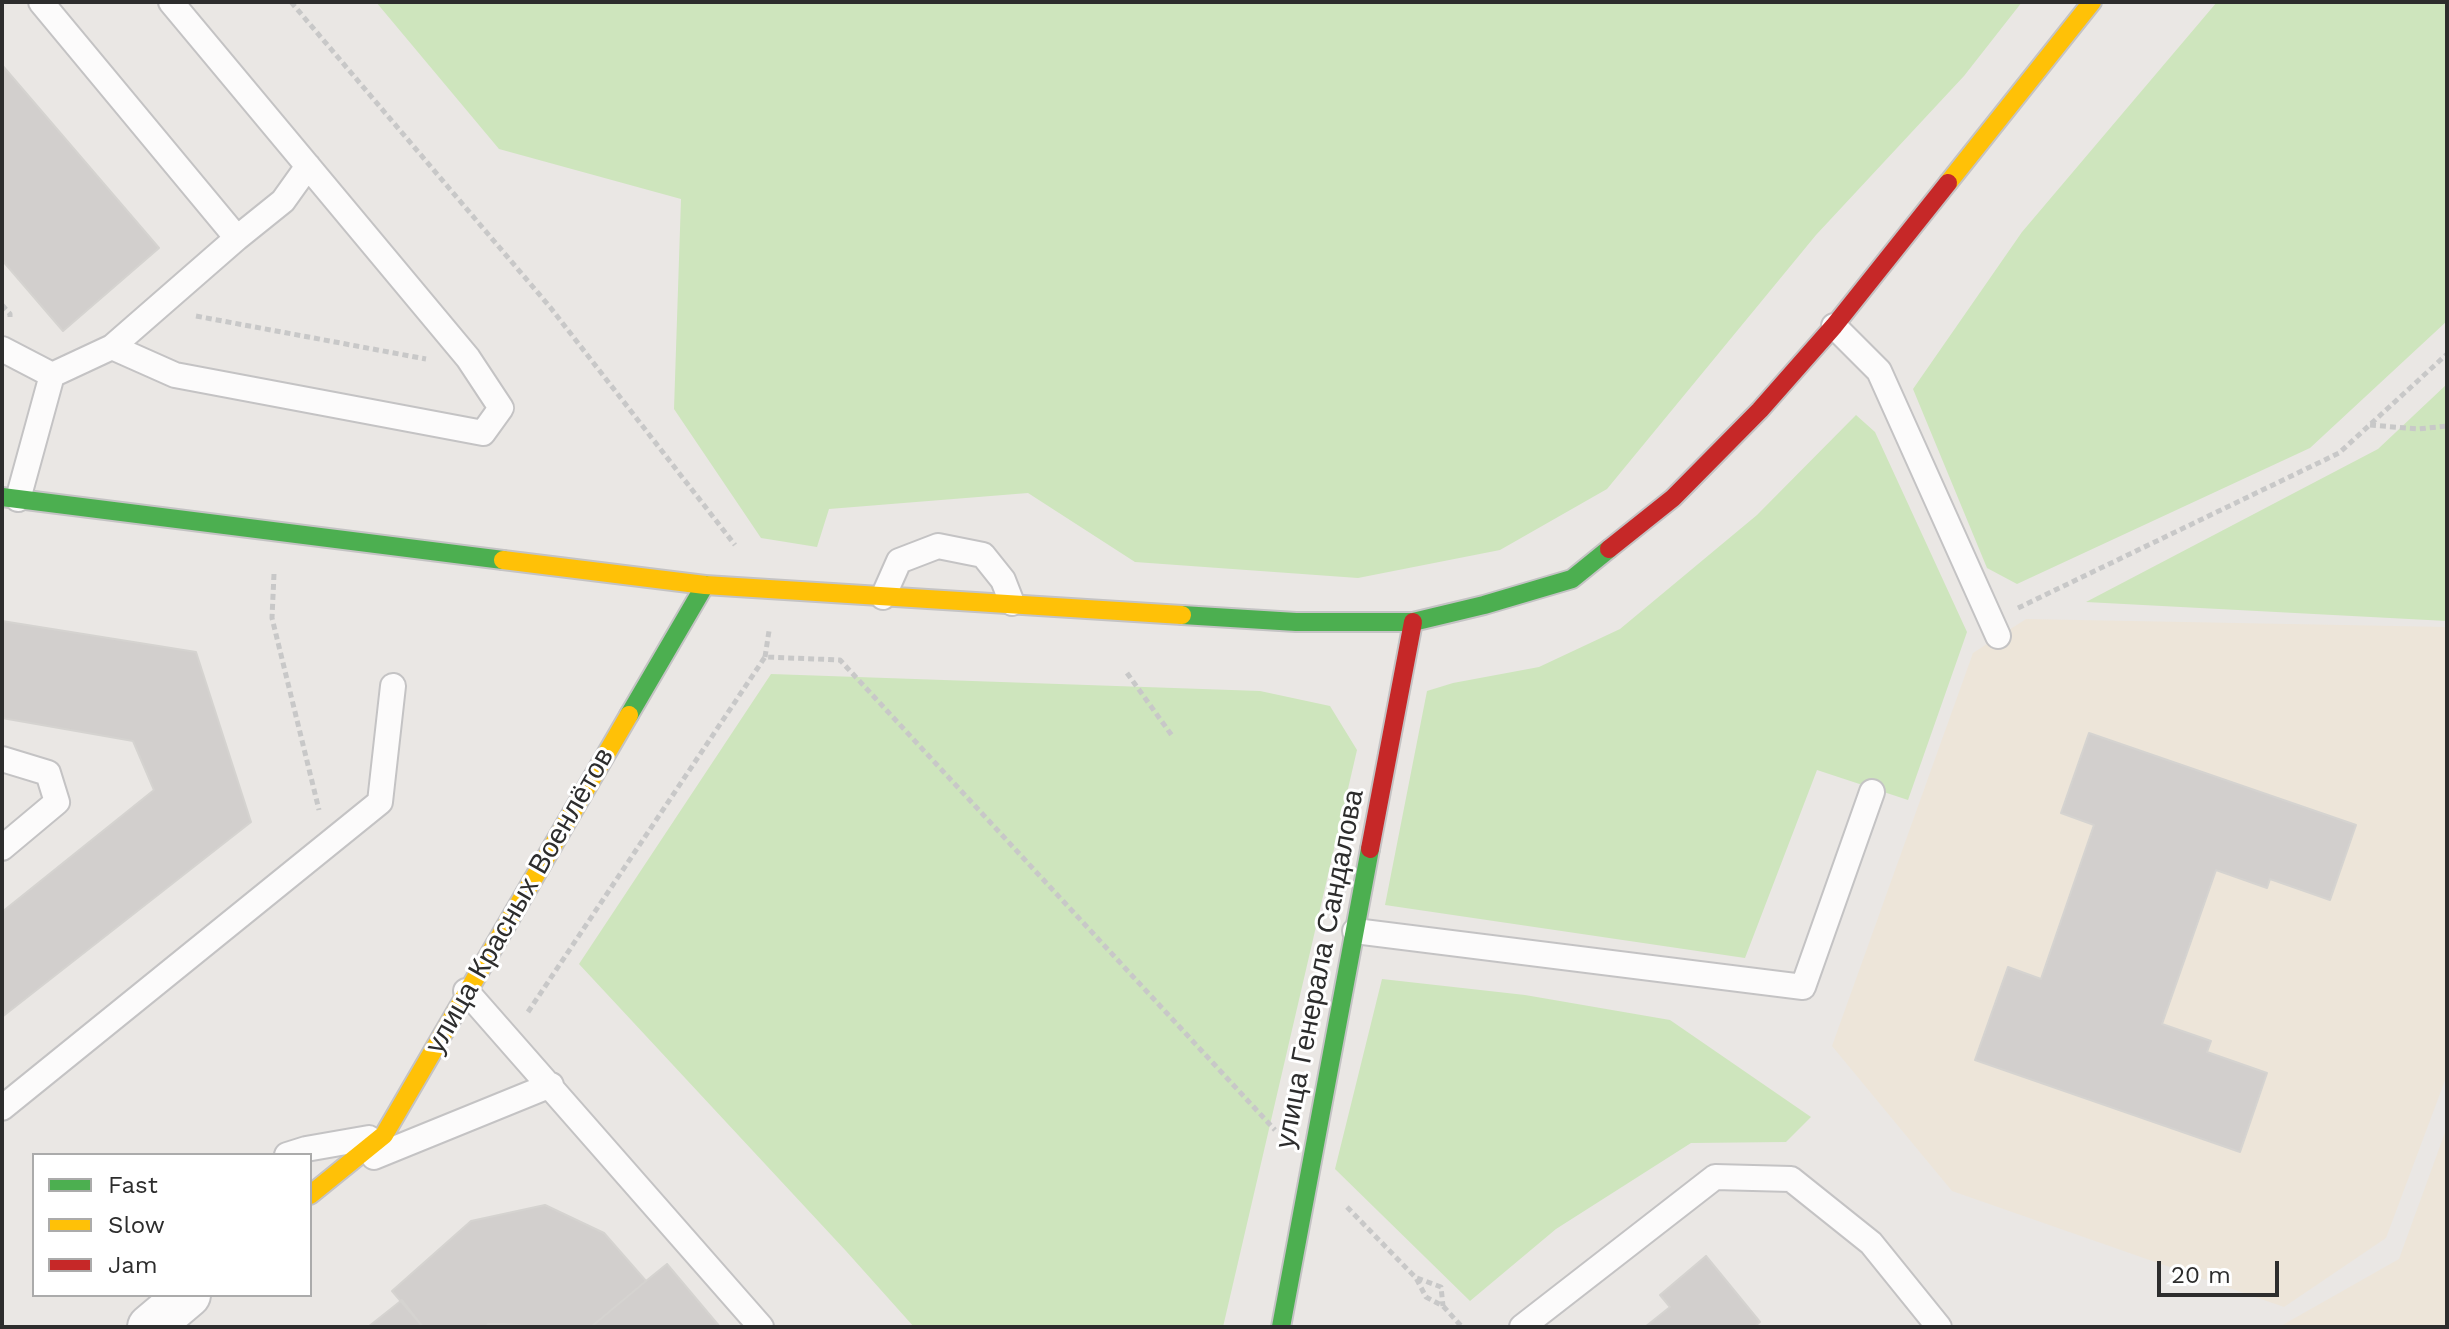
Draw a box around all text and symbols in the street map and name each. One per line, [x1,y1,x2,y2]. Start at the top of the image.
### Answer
street label: улица Красных Военлётов [419,742,621,1060]
street label: улица Генерала Сандалова [1269,787,1371,1151]
legend [32,1153,312,1297]
text: Fast [108,1171,158,1199]
text: Slow [108,1211,165,1239]
scale bar [2161,1245,2283,1295]
text: Jam [108,1251,158,1279]
text: 20 m [2171,1261,2231,1289]

